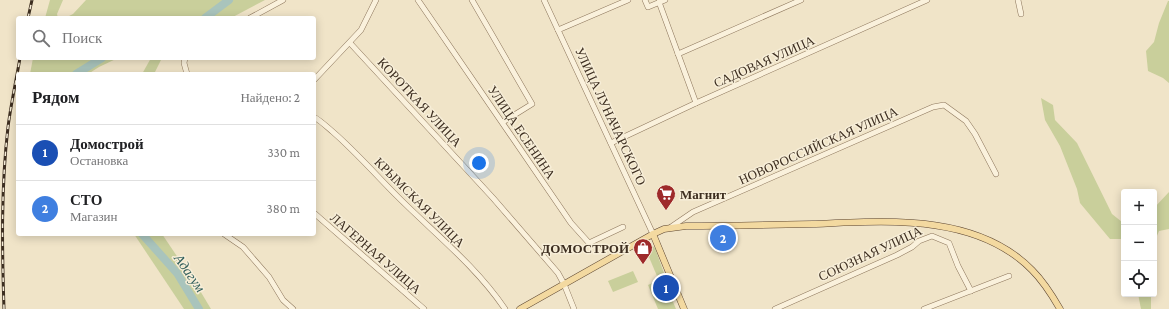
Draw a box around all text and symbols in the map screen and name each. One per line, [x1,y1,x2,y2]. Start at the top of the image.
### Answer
search box [16,16,316,60]
icon: search [30,27,52,49]
text: Поиск [62,30,102,46]
street label: САДОВАЯ УЛИЦА [711,32,817,90]
street label: УЛИЦА ЛУНАЧАРСКОГО [572,45,649,187]
street label: КОРОТКАЯ УЛИЦА [374,55,465,150]
street label: УЛИЦА ЕСЕНИНА [485,83,559,182]
text: Рядом [32,88,80,107]
text: Найдено: 2 [240,90,300,105]
street label: НОВОРОССИЙСКАЯ УЛИЦА [736,103,901,187]
text: Домострой [70,136,144,152]
text: 1 [43,145,47,160]
text: 330 m [267,145,300,160]
text: Остановка [70,153,128,168]
your location [469,153,489,173]
street label: КРЫМСКАЯ УЛИЦА [371,154,468,251]
supermarket icon: Магнит [655,183,677,211]
place label: Магнит [680,187,727,202]
map controls [1121,189,1157,297]
button: + [1121,189,1157,225]
text: СТО [70,192,102,208]
text: 2 [42,201,48,216]
text: 380 m [267,201,300,216]
text: Магазин [70,209,117,224]
street label: ЛАГЕРНАЯ УЛИЦА [327,210,425,297]
pin: 2 [710,223,736,253]
street label: СОЮЗНАЯ УЛИЦА [816,223,925,284]
button: − [1121,225,1157,261]
shop icon: ДОМОСТРОЙ [632,237,654,265]
place label: ДОМОСТРОЙ [541,241,629,256]
water label: Адагум [171,250,209,295]
button: locate [1121,261,1157,297]
pin: 1 [653,273,679,303]

